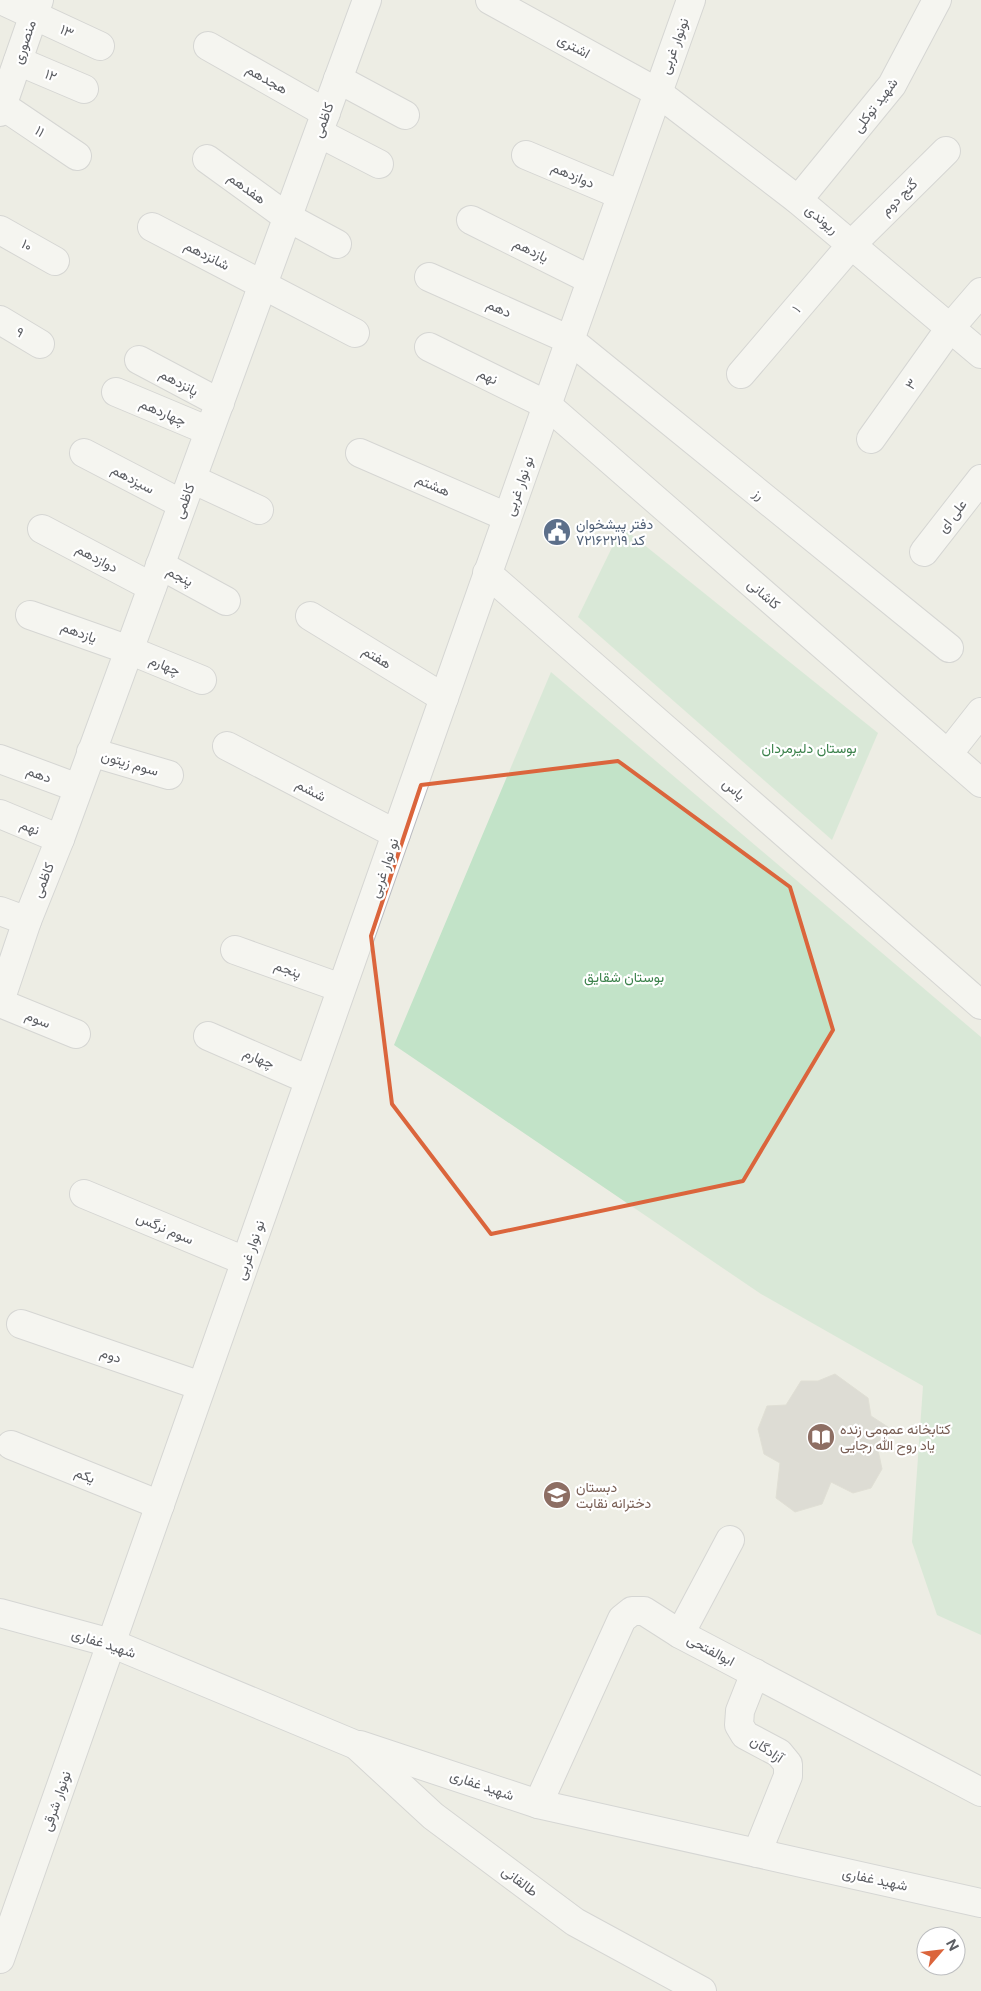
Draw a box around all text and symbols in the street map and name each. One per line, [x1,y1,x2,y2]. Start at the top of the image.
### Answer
street label: نونوار غربی [656,16,693,77]
street label: منصوری [9,18,40,66]
street label: ۱۳ [58,21,76,41]
street label: اشتری [555,31,593,62]
street label: هجدهم [243,61,291,98]
street label: ۱۲ [43,65,59,85]
street label: شهید توکلی [849,75,902,136]
street label: کاظمی [309,100,338,140]
street label: ۱۱ [32,122,48,140]
street label: دوازدهم [549,159,597,192]
street label: هفدهم [224,169,269,208]
street label: گنج دوم [877,175,923,221]
street label: ریوندی [802,201,842,238]
street label: یازدهم [510,235,551,266]
street label: ۱۰ [19,236,35,254]
street label: شانزدهم [181,237,232,274]
street label: دهم [484,296,514,321]
street label: ۱ [789,302,803,316]
street label: ۹ [13,323,27,341]
street label: نهم [475,364,500,388]
street label: پانزدهم [156,365,201,401]
street label: ۳ [902,376,920,392]
street label: چهاردهم [137,395,189,431]
street label: نو نوار غربی [501,454,538,518]
street label: سیزدهم [108,461,157,498]
street label: هشتم [413,471,453,500]
street label: کاظمی [170,481,199,521]
street label: رز [749,484,768,504]
street label: علی ای [934,496,971,536]
place label: دفتر پیشخوان کد ۷۲۱۶۲۲۱۹ [576,516,653,548]
public building icon: دفتر پیشخوان کد ۷۲۱۶۲۲۱۹ [542,517,572,547]
street label: دوازدهم [73,540,121,577]
street label: پنجم [163,562,196,591]
street label: کاشانی [744,576,783,613]
street label: یازدهم [59,618,99,647]
street label: هفتم [359,642,394,673]
street label: چهارم [146,652,183,680]
park label: بوستان دلیرمردان [761,740,857,757]
street label: سوم زیتون [99,747,161,780]
street label: دهم [24,762,54,787]
street label: ششم [293,775,329,805]
street label: یاس [719,775,749,804]
street label: نهم [17,816,42,839]
street label: نو نوار غربی [366,836,403,900]
street label: کاظمی [29,860,58,900]
street label: پنجم [272,957,304,983]
park label: بوستان شقایق [584,969,664,986]
street label: سوم [23,1007,53,1032]
street label: چهارم [240,1044,277,1073]
street label: سوم نرگس [134,1209,196,1248]
street label: نو نوار غربی [232,1218,269,1282]
street label: دوم [98,1344,124,1367]
place label: کتابخانه عمومی زنده یاد روح الله رجایی [840,1421,951,1456]
library icon: کتابخانه عمومی زنده یاد روح الله رجایی [806,1422,836,1452]
street label: یکم [72,1464,97,1487]
place label: دبستان دخترانه نقابت [576,1479,652,1512]
school or university icon: دبستان دخترانه نقابت [542,1480,572,1510]
street label: شهید غفاری [70,1625,138,1662]
street label: ابوالفتحی [684,1631,737,1670]
street label: آزادگان [747,1732,788,1768]
street label: شهید غفاری [448,1767,516,1804]
street label: نونوار شرقی [38,1769,75,1834]
street label: طالقانی [498,1862,541,1900]
street label: شهید غفاری [841,1864,909,1895]
north arrow [916,1926,966,1976]
text: N [943,1936,962,1953]

